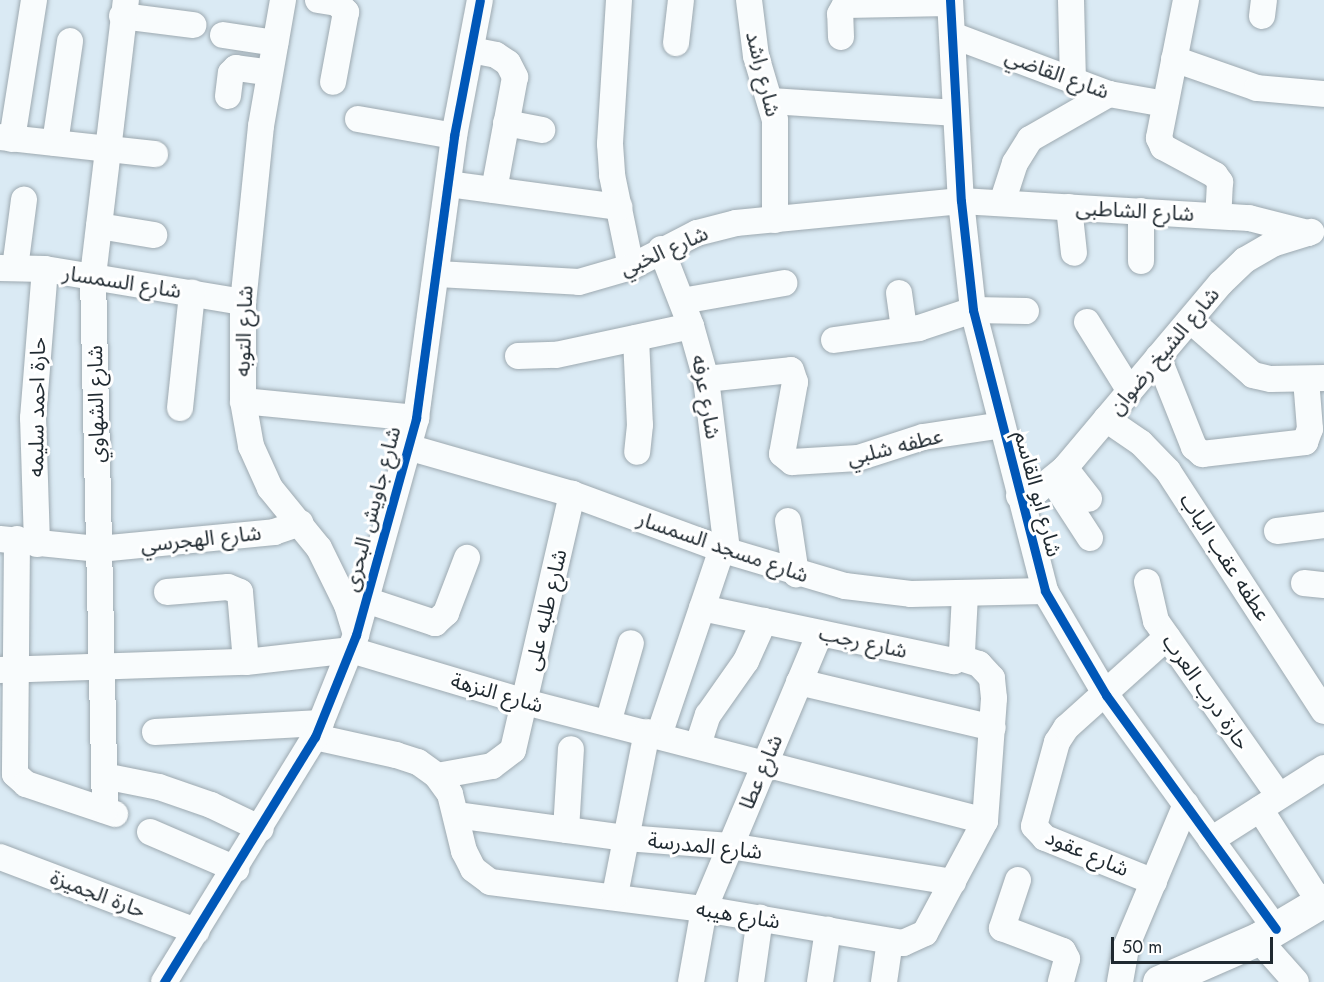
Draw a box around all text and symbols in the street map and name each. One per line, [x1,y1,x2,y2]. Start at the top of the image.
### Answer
street label: شارع راشد [740,29,786,119]
street label: شارع القاضي [1002,44,1112,104]
street label: شارع الشاطبى [1075,195,1195,227]
street label: شارع الخبي [616,220,712,282]
street label: شارع السمسار [61,260,183,304]
street label: شارع الشيخ رضوان [1103,282,1225,420]
street label: شارع التوبه [230,285,258,377]
street label: حارة احمد سليمه [23,337,51,477]
street label: شارع الشهاوي [82,345,110,463]
street label: شارع عرفه [686,353,726,441]
street label: عطفه شلبي [845,423,945,471]
street label: شارع جاويش البحرى [338,424,406,594]
street label: شارع ابو القاسم [1009,428,1067,560]
street label: عطفه عقب الباب [1174,488,1276,626]
street label: شارع مسجد السمسار [634,506,812,588]
street label: شارع الهجرسي [139,520,263,558]
street label: شارع طلبه على [520,547,572,673]
street label: شارع رجب [817,620,909,664]
street label: حارة درب العرب [1157,629,1255,755]
street label: شارع النزهة [448,668,546,718]
street label: شارع عطا [734,731,788,813]
street label: شارع عقود [1042,824,1132,882]
street label: شارع المدرسة [647,827,763,865]
street label: حارة الجميزة [47,864,149,924]
street label: شارع هيبه [694,896,782,934]
scale bar [1114,925,1276,963]
text: 50 m [1122,934,1162,960]

